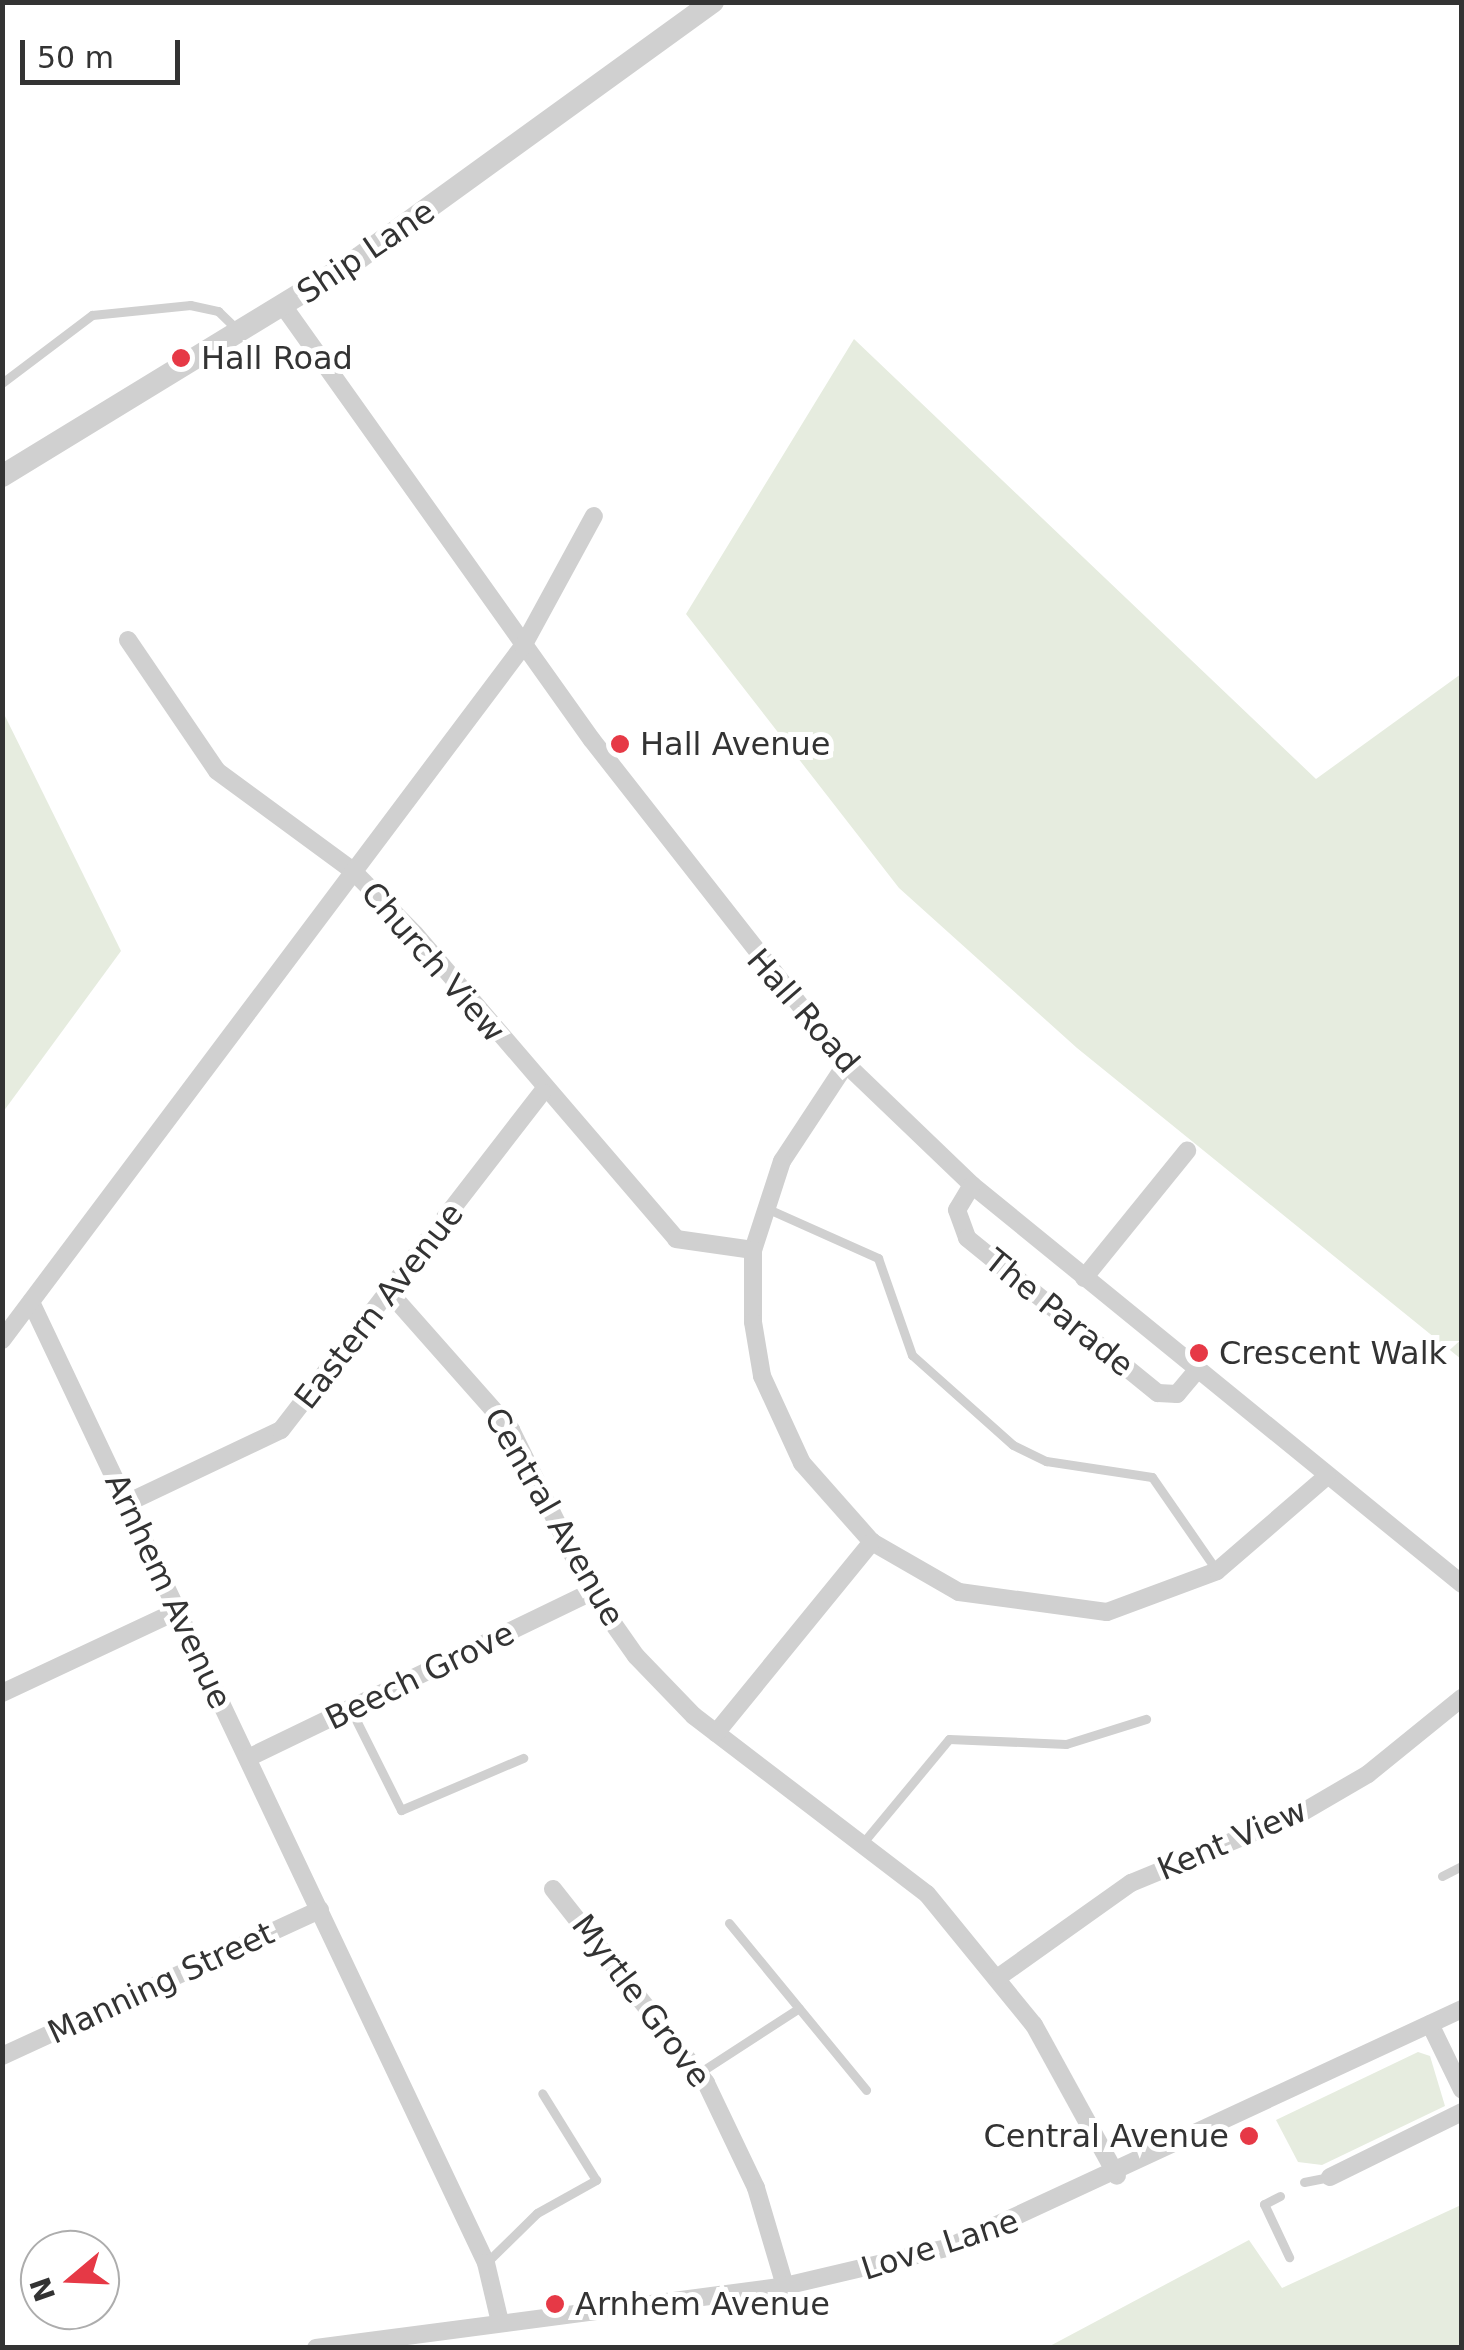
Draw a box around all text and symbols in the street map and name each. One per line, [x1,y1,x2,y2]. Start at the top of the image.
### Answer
scale bar [25,20,185,82]
text: 50 m [37,40,114,75]
street label: Ship Lane [290,192,442,312]
place label: Hall Road [201,339,353,377]
marker: Hall Road [170,347,192,369]
place label: Hall Avenue [640,725,831,763]
marker: Hall Avenue [609,733,631,755]
street label: Church View [353,874,513,1050]
street label: Hall Road [739,941,867,1081]
street label: Eastern Avenue [287,1195,471,1417]
street label: The Parade [977,1241,1141,1385]
place label: Crescent Walk [1219,1334,1447,1372]
marker: Crescent Walk [1188,1342,1210,1364]
street label: Central Avenue [476,1401,632,1633]
street label: Arnhem Avenue [97,1467,239,1715]
street label: Beech Grove [320,1614,520,1738]
street label: Kent View [1152,1791,1312,1889]
street label: Myrtle Grove [564,1907,718,2095]
street label: Manning Street [42,1914,280,2052]
place label: Central Avenue [983,2117,1229,2155]
marker: Central Avenue [1238,2125,1260,2147]
street label: Love Lane [857,2202,1023,2288]
north arrow [20,2230,120,2330]
text: N [24,2273,62,2306]
place label: Arnhem Avenue [575,2285,830,2323]
marker: Arnhem Avenue [544,2293,566,2315]

